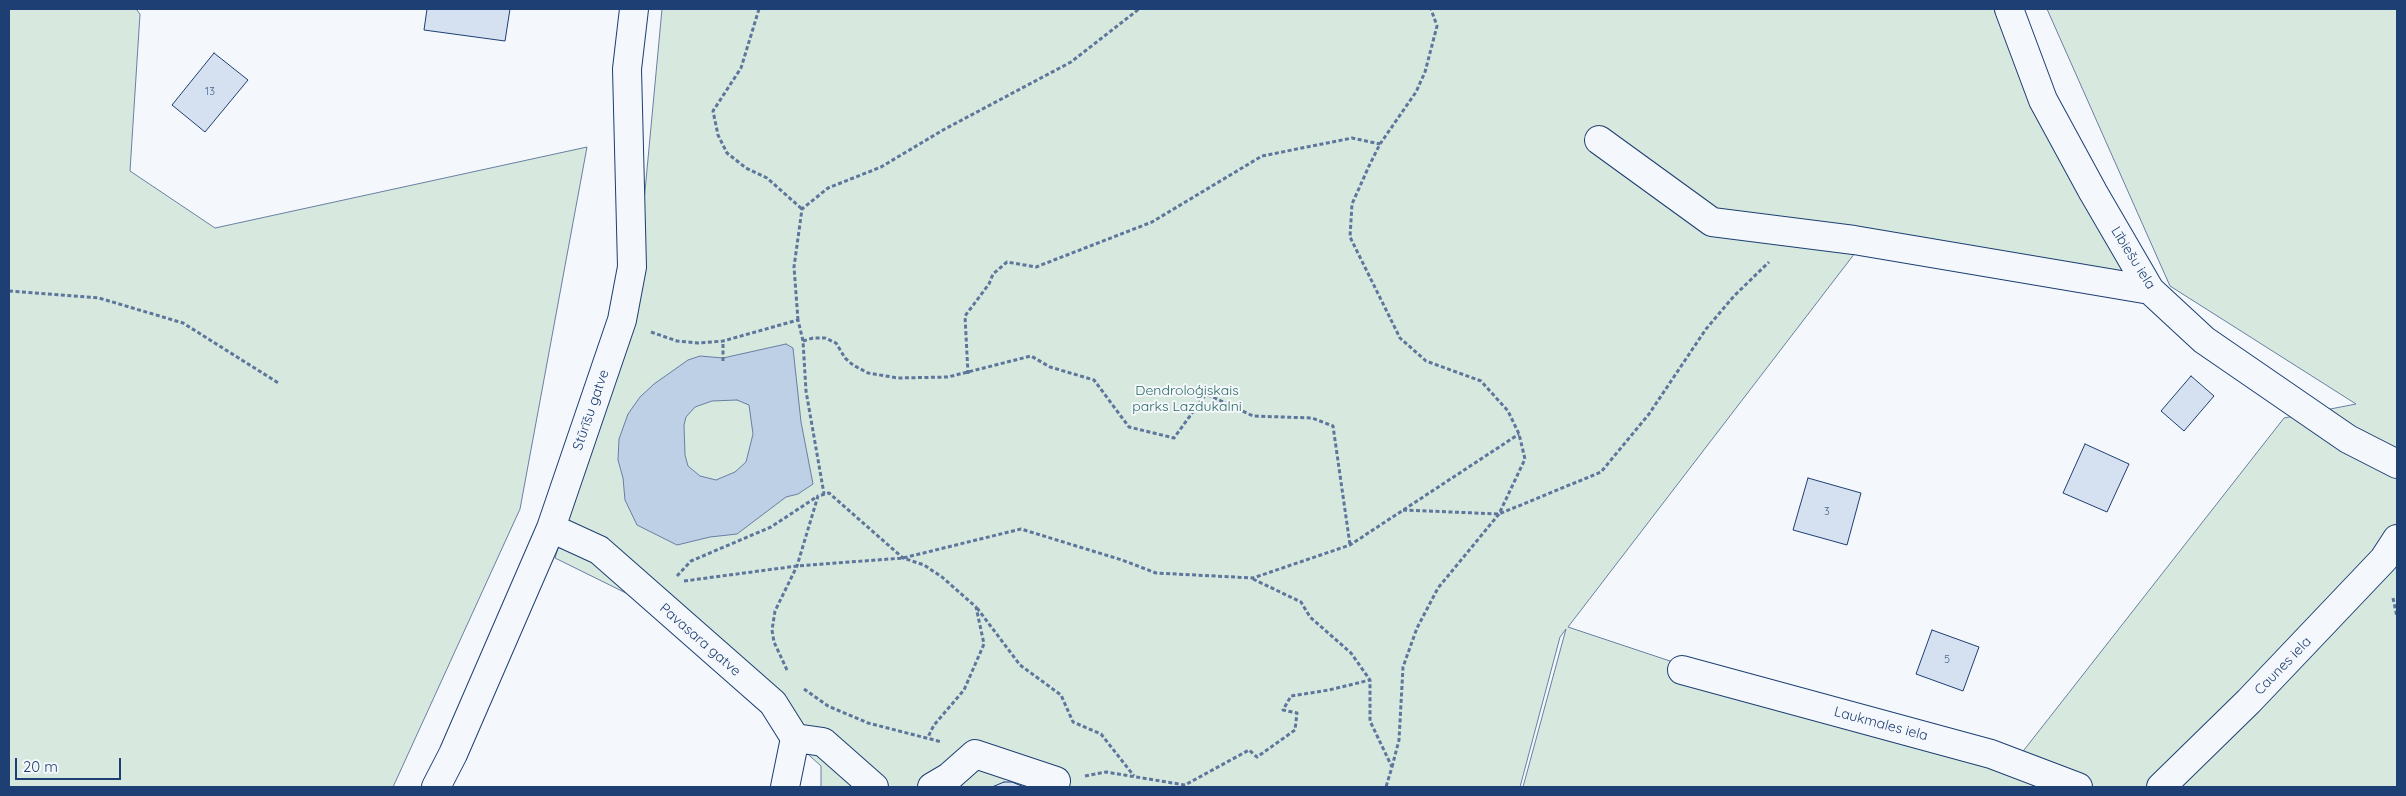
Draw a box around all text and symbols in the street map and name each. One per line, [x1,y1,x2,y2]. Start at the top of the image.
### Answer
house number: 13 [205,85,215,99]
street label: Lībiešu iela [2107,224,2159,292]
street label: Stūrīšu gatve [569,367,613,453]
park label: Dendroloģiskais parks Lazdukalni [1132,383,1242,416]
house number: 3 [1824,505,1830,519]
street label: Pavasara gatve [656,600,744,680]
street label: Caunes iela [2251,633,2315,699]
house number: 5 [1944,653,1950,667]
street label: Laukmales iela [1832,703,1930,745]
scale bar [18,748,124,780]
text: 20 m [23,757,58,776]

